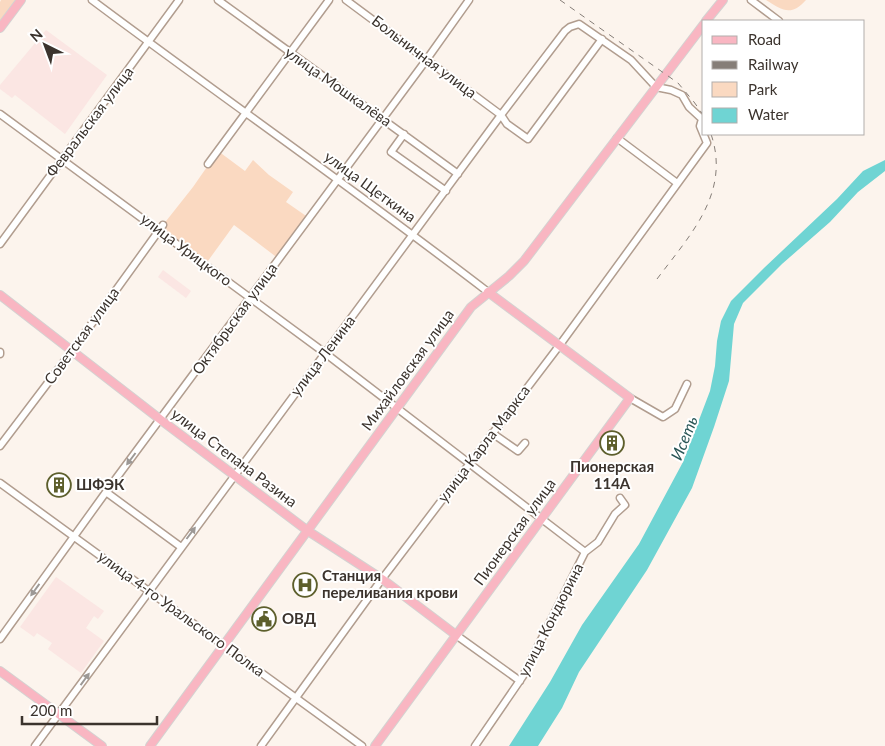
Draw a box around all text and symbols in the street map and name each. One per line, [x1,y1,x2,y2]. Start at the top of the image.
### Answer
street label: Больничная улица [369,11,481,101]
north arrow [20,20,70,70]
legend [702,20,865,135]
text: N [26,25,46,45]
text: Road [748,30,781,48]
street label: улица Мошкалёва [282,43,395,130]
text: Railway [748,55,799,73]
street label: Февральская улица [42,63,137,180]
text: Park [748,80,778,98]
text: Water [748,105,789,123]
street label: улица Щеткина [321,147,420,225]
street label: улица Урицкого [137,209,236,289]
street label: Октябрьская улица [188,259,281,378]
street label: Советская улица [40,283,122,387]
street label: Михайловская улица [357,305,457,433]
street label: улица Ленина [286,312,358,399]
street label: улица Карла Маркса [433,381,533,506]
street label: улица Степана Разина [168,404,301,510]
water label: Исеть [666,413,701,463]
building icon: Пионерская 114А [599,430,625,456]
one-way arrow [126,452,137,465]
place label: Пионерская 114А [570,457,654,492]
building icon: ШФЭК [46,472,72,498]
place label: ШФЭК [76,475,125,493]
street label: Пионерская улица [469,475,559,588]
one-way arrow [186,527,197,540]
street label: улица 4-го Уральского Полка [95,547,269,680]
street label: улица Кондюрина [514,560,587,679]
place label: Станция переливания крови [322,566,458,601]
hospital icon: Станция переливания крови [292,572,318,598]
one-way arrow [30,583,40,597]
public building icon: ОВД [251,606,277,632]
place label: ОВД [282,609,316,627]
one-way arrow [80,672,90,685]
scale bar [22,694,158,726]
text: 200 m [30,701,72,719]

